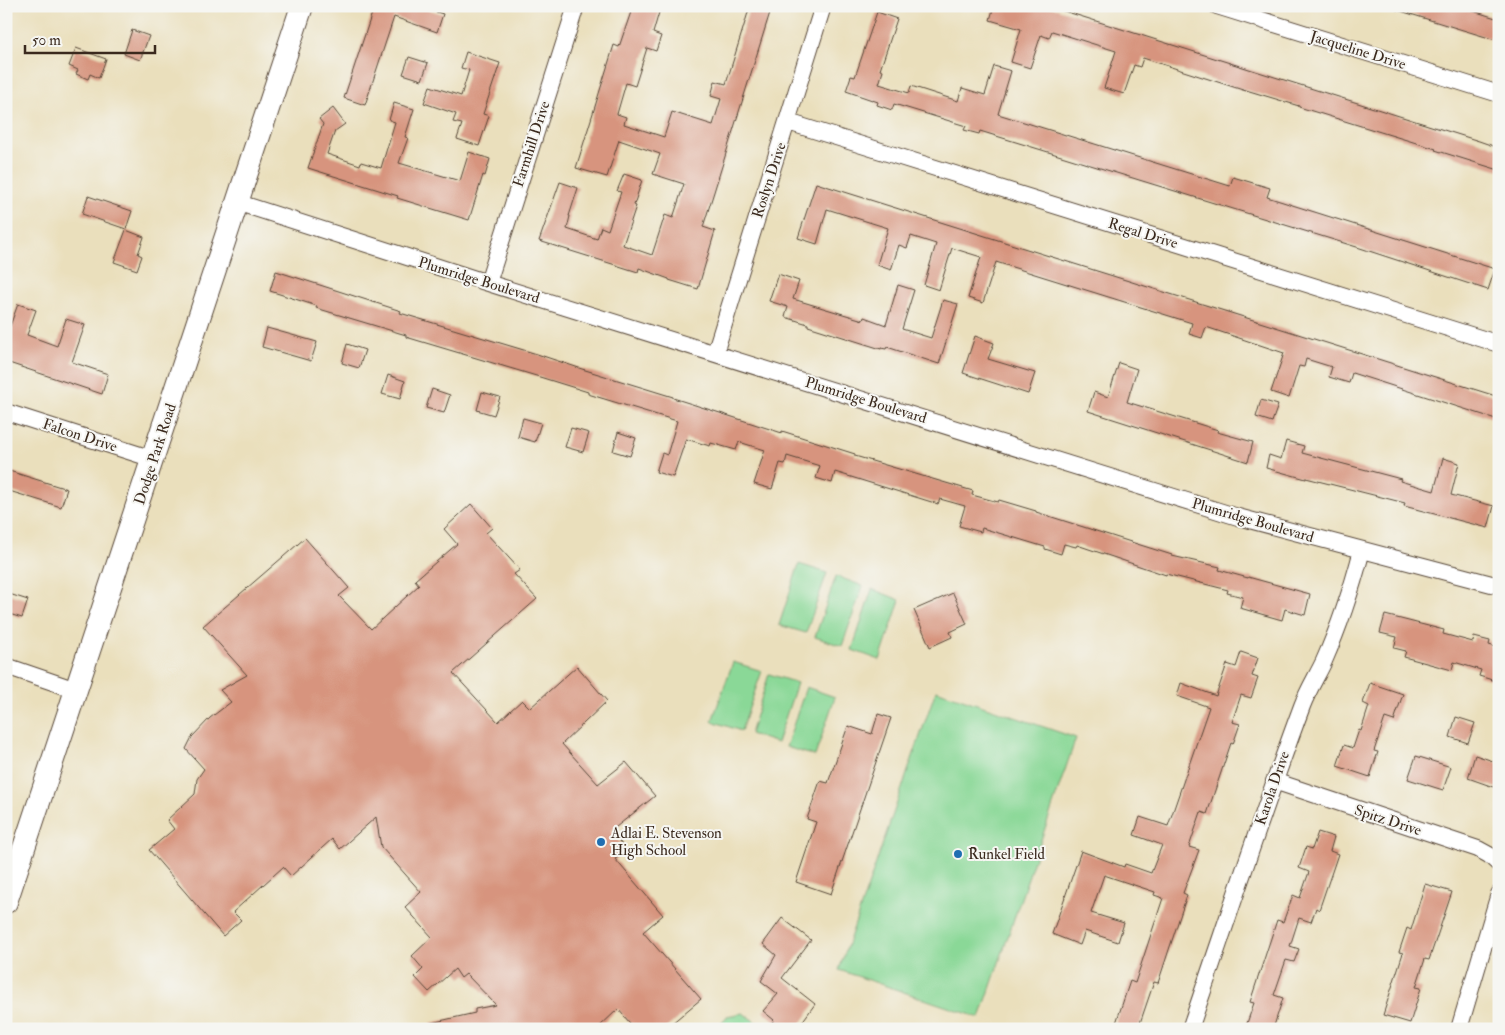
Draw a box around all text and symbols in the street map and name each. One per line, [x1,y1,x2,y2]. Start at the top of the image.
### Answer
scale bar [25,22,155,54]
street label: Jacqueline Drive [1306,27,1408,75]
text: 50 m [32,31,61,50]
street label: Farmhill Drive [509,99,554,190]
street label: Roslyn Drive [748,140,791,220]
street label: Regal Drive [1106,214,1180,253]
street label: Plumridge Boulevard [416,253,542,308]
street label: Plumridge Boulevard [803,373,929,428]
street label: Dodge Park Road [130,400,181,507]
street label: Falcon Drive [40,414,120,456]
street label: Plumridge Boulevard [1190,494,1317,547]
street label: Karola Drive [1251,749,1294,828]
street label: Spitz Drive [1352,801,1424,841]
place label: Adlai E. Stevenson High School [610,824,722,860]
marker: Adlai E. Stevenson High School [595,836,607,848]
place label: Runkel Field [968,845,1046,864]
marker: Runkel Field [952,848,964,860]

